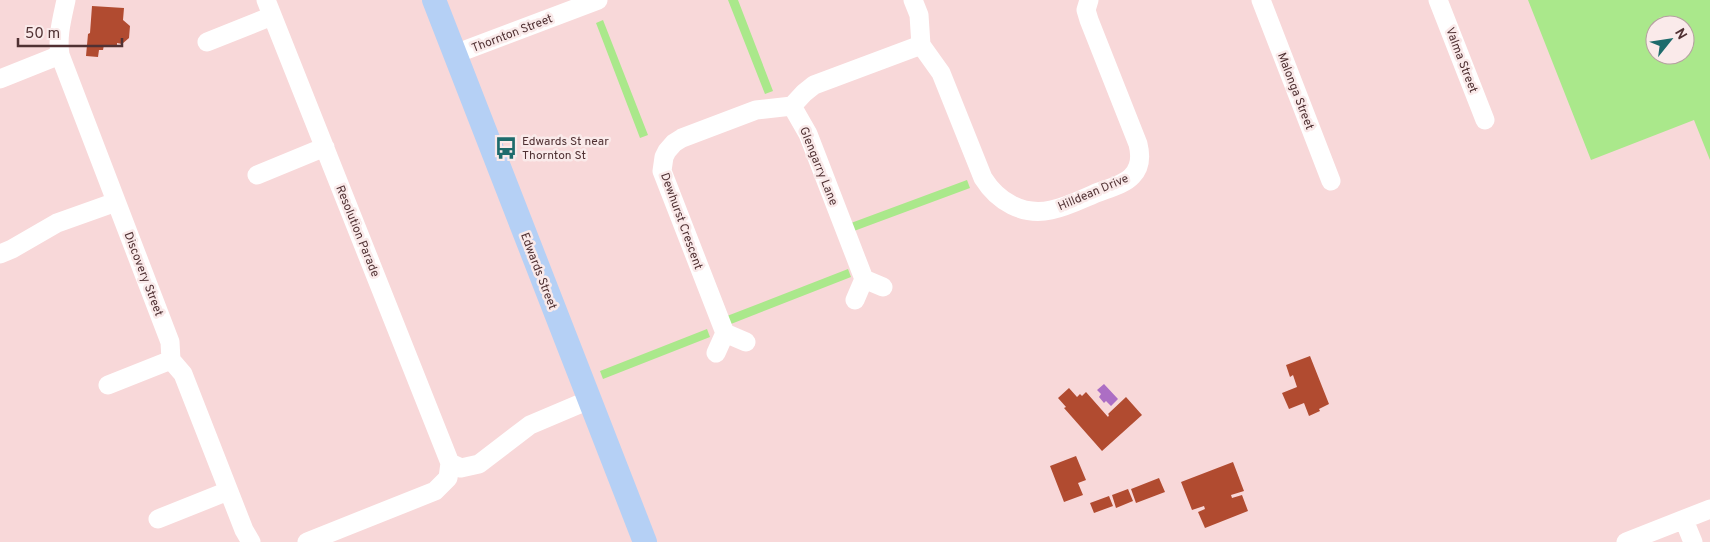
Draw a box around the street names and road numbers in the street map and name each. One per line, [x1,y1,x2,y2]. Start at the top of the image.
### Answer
street label: Thornton Street [470,11,555,57]
street label: Valma Street [1441,25,1481,95]
street label: Malonga Street [1273,51,1317,132]
street label: Glengarry Lane [795,125,841,208]
street label: Dewhurst Crescent [656,171,706,272]
street label: Hilldean Drive [1056,171,1131,215]
street label: Resolution Parade [331,183,383,280]
street label: Discovery Street [120,230,167,319]
street label: Edwards Street [516,231,560,312]

